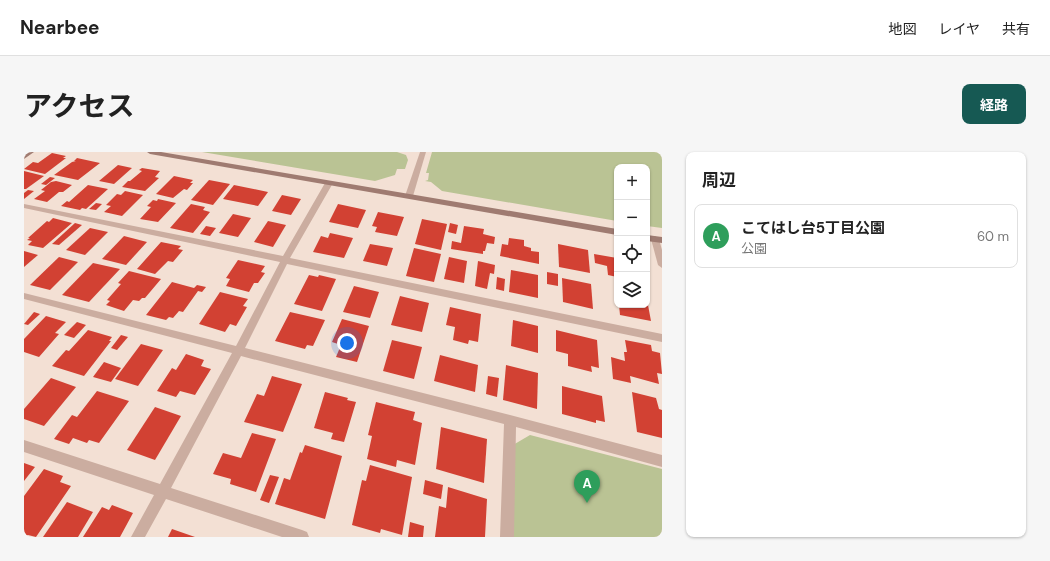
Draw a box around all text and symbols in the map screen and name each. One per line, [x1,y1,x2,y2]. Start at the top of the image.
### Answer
text: Nearbee [20,15,100,40]
text: 地図 [888,20,916,38]
text: レイヤ [938,20,980,38]
text: 共有 [1002,20,1030,38]
button: 経路 [962,84,1026,124]
text: アクセス [24,88,135,125]
map controls [614,164,650,308]
button: + [614,164,650,200]
text: 周辺 [702,169,736,191]
button: − [614,200,650,236]
text: こてはし台5丁目公園 [741,218,885,238]
text: A [711,228,721,245]
text: 60 m [977,228,1009,245]
button: locate [614,236,650,272]
text: 公園 [741,240,767,257]
button: layers [614,272,650,308]
your location [337,333,357,353]
pin: A [574,470,600,503]

